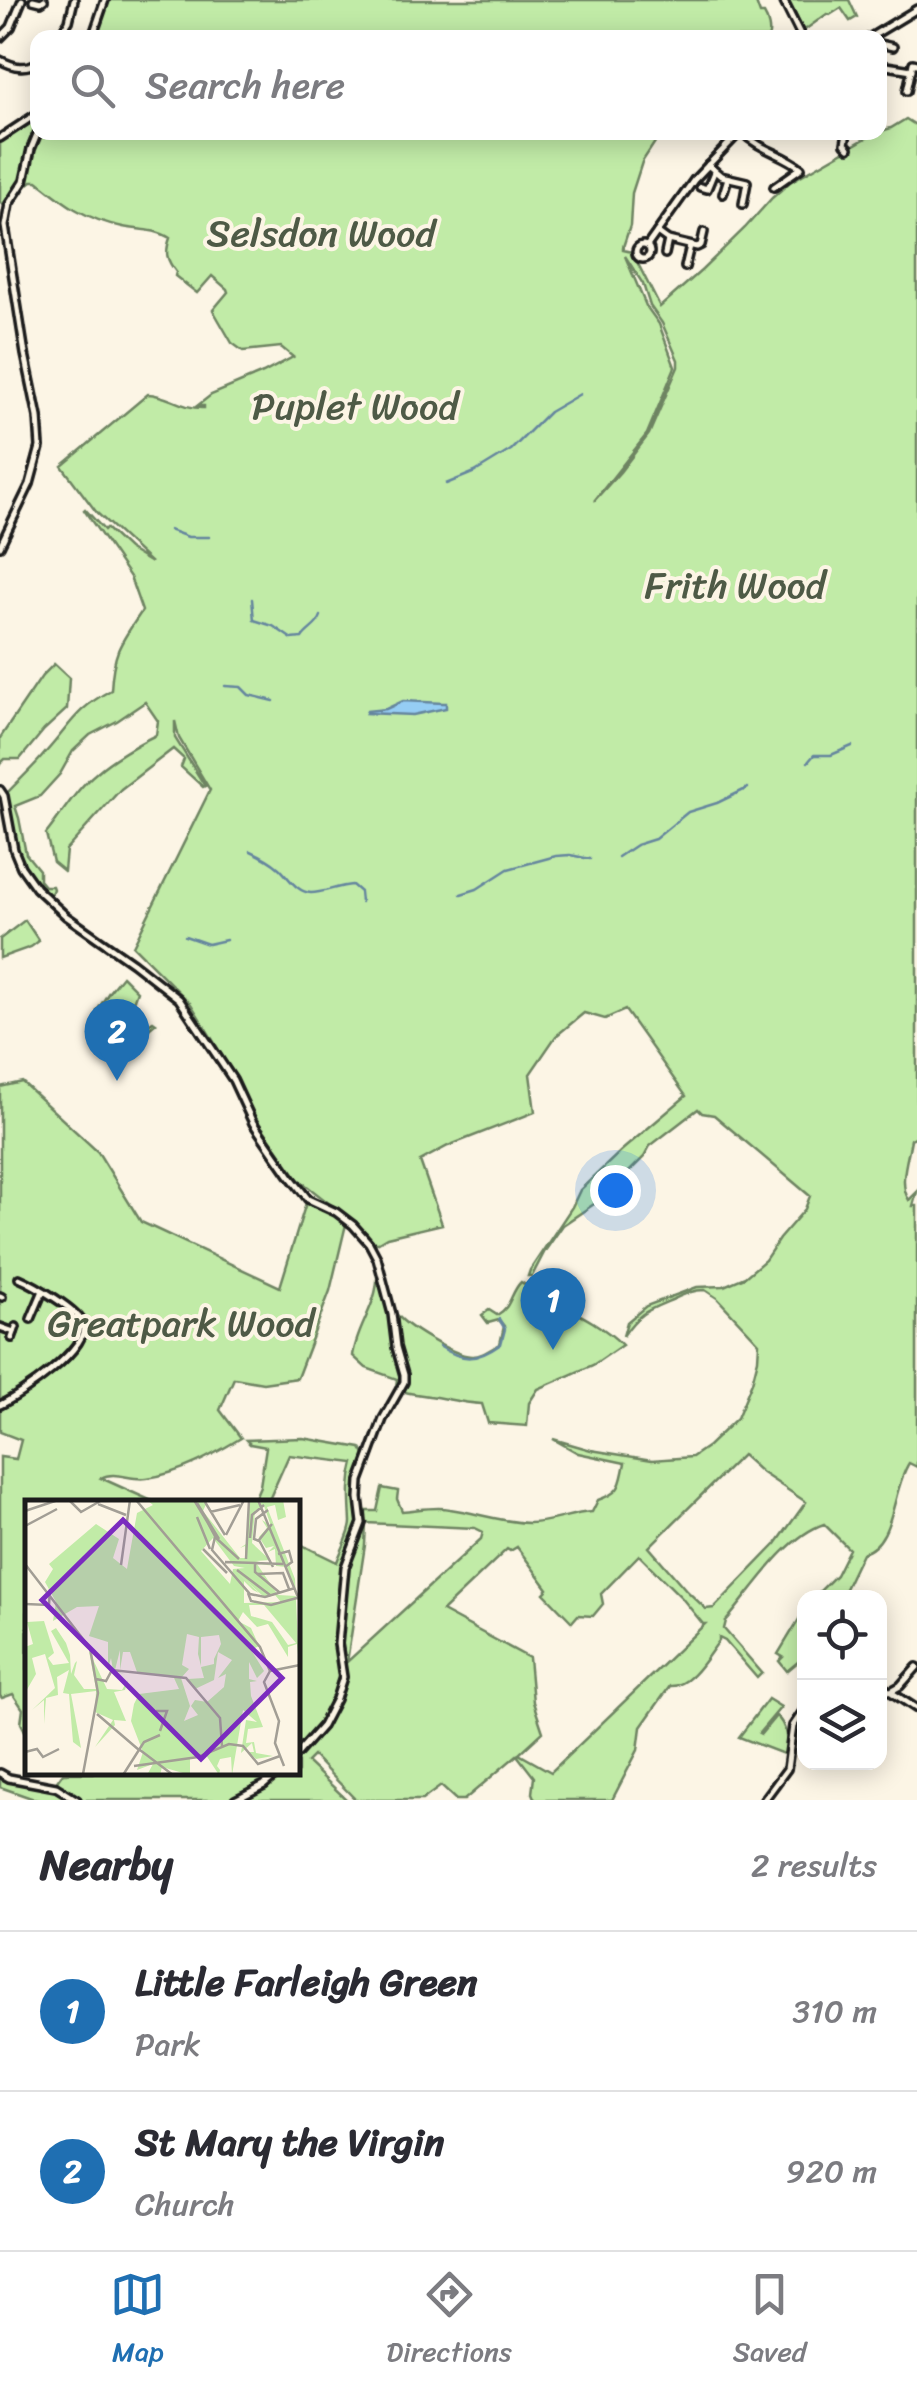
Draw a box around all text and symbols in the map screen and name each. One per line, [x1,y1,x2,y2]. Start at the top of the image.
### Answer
search box [30,30,887,140]
text: Search here [145,52,345,119]
icon: search [65,58,120,113]
park label: Selsdon Wood [207,200,437,267]
park label: Puplet Wood [252,373,461,440]
park label: Frith Wood [644,552,829,619]
pin: 2 [84,998,150,1081]
your location [590,1165,641,1216]
pin: 1 [520,1268,586,1350]
park label: Greatpark Wood [47,1290,318,1357]
inset map [25,1500,300,1775]
map controls [797,1590,887,1770]
button: locate [797,1590,887,1680]
button: layers [797,1680,887,1770]
text: Nearby [40,1828,173,1902]
text: 2 results [751,1837,877,1894]
text: Little Farleigh Green [135,1949,477,2016]
text: 1 [66,1983,79,2040]
text: 310 m [793,1983,877,2040]
text: Park [135,2016,201,2073]
text: St Mary the Virgin [135,2109,444,2176]
text: 2 [63,2143,82,2200]
text: 920 m [786,2143,877,2200]
text: Church [135,2176,235,2233]
tab: Map [110,2267,165,2376]
tab: Directions [386,2267,512,2376]
tab: Saved [733,2267,807,2376]

